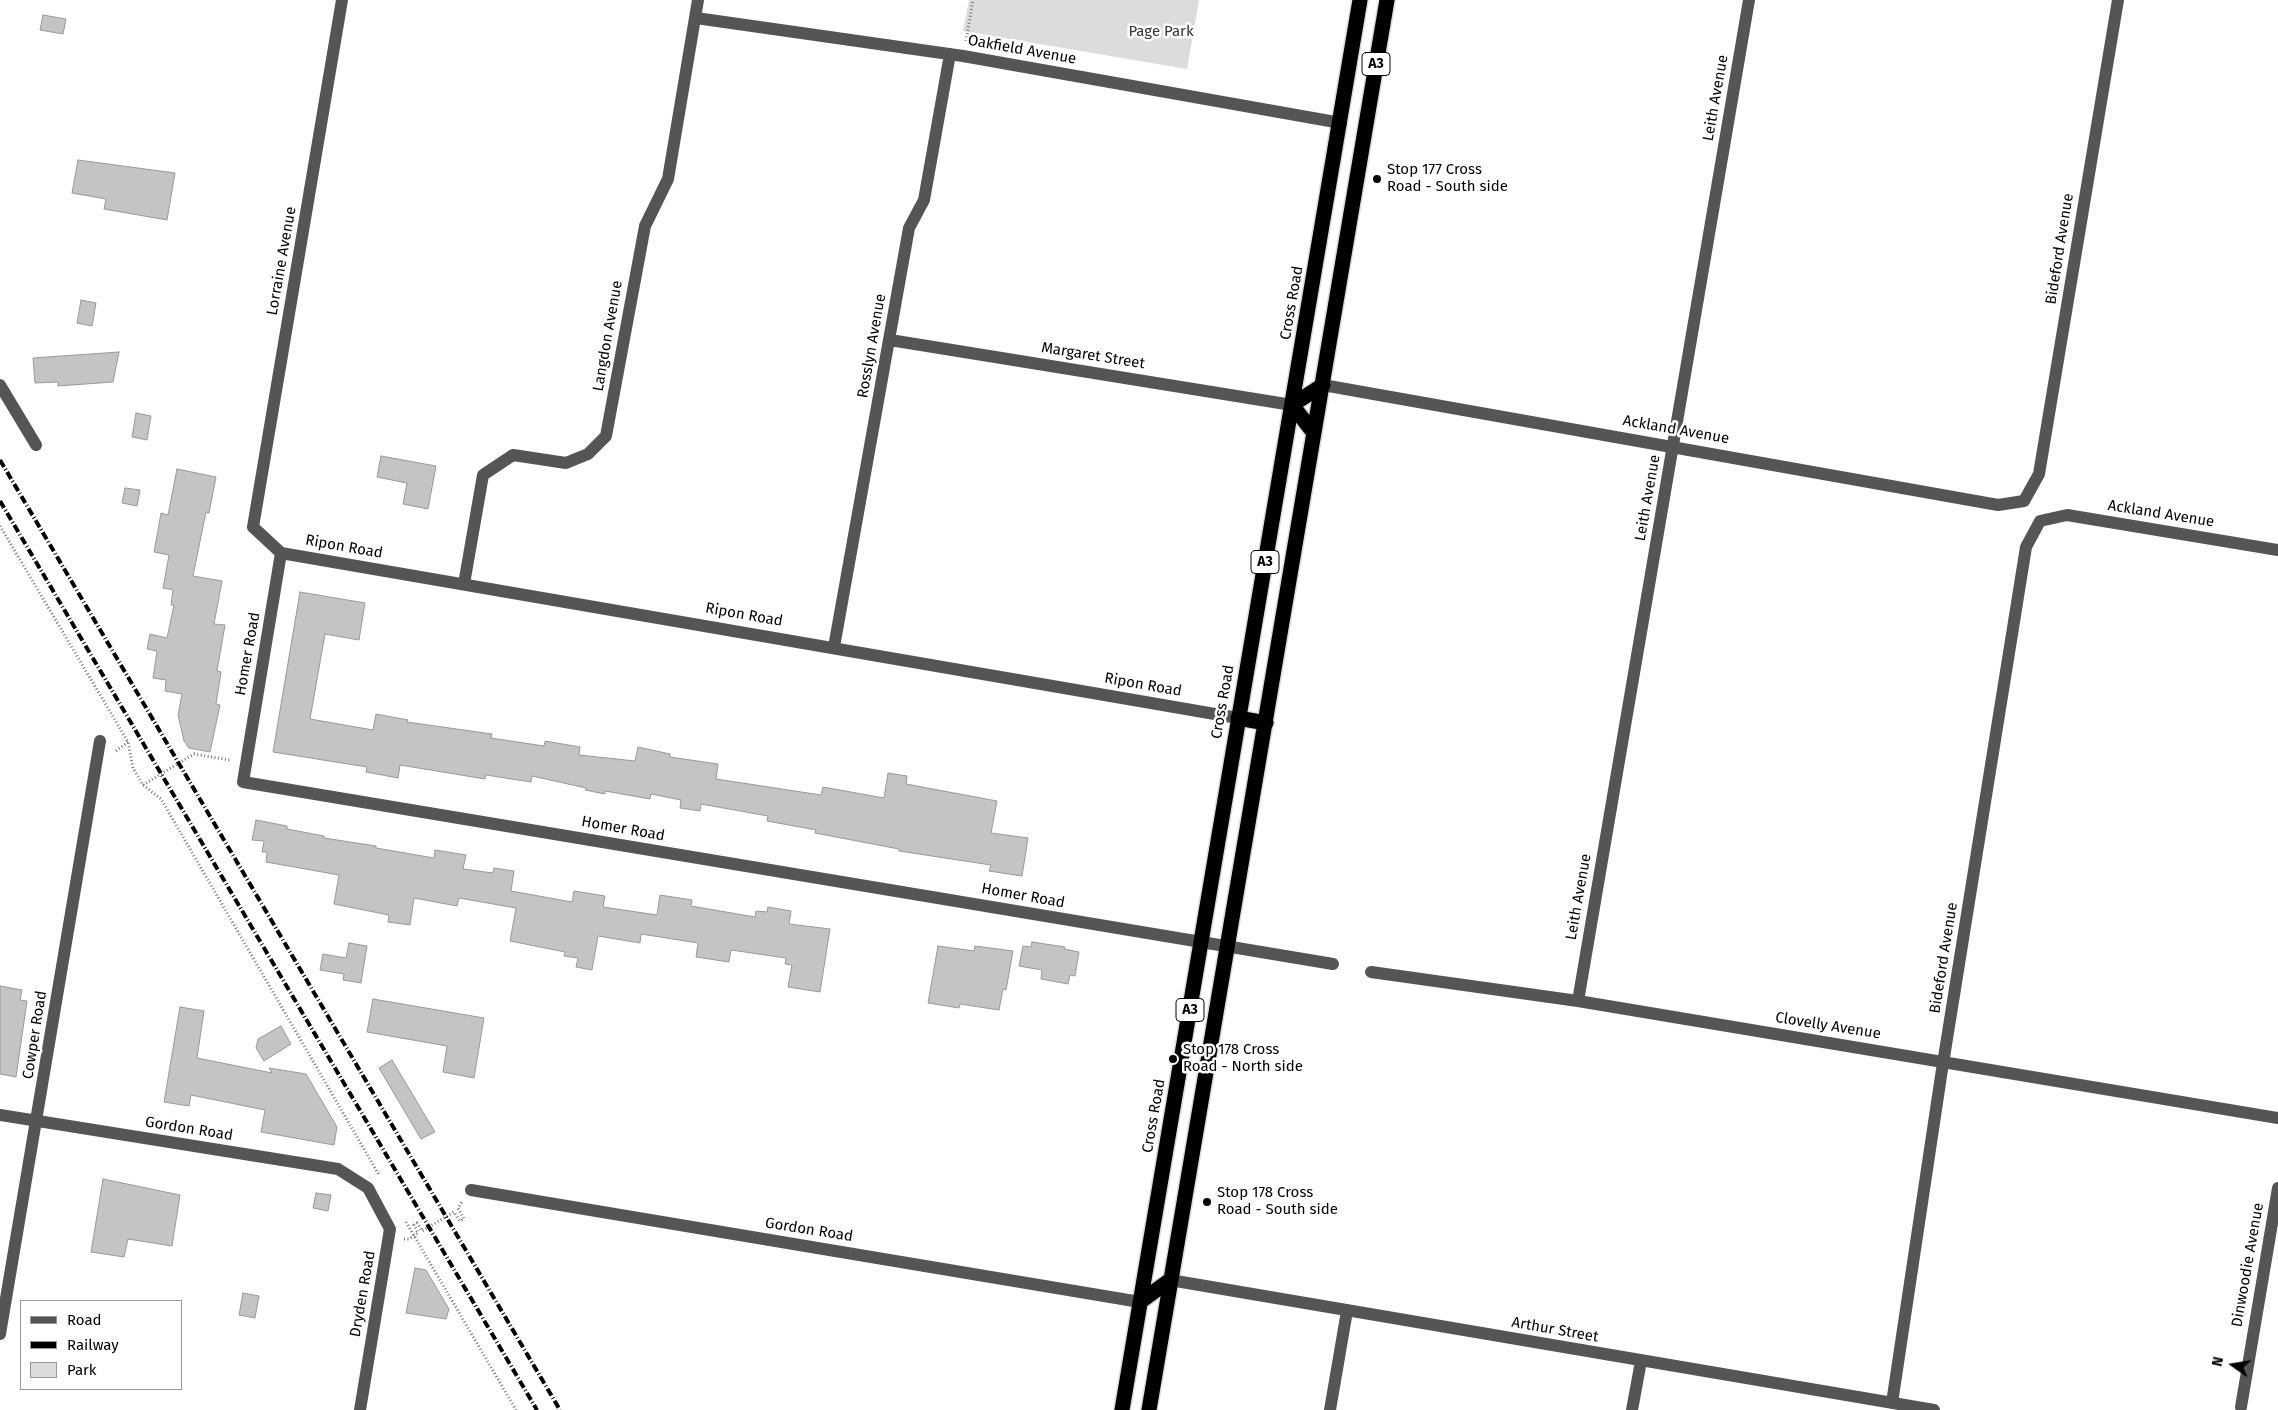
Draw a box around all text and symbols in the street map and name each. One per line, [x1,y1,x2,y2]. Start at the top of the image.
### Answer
park label: Page Park [1128,23,1194,41]
street label: Oakfield Avenue [966,32,1078,68]
road number: A3 [1362,52,1390,76]
street label: Leith Avenue [1700,53,1732,143]
place label: Stop 177 Cross Road - South side [1387,161,1508,196]
marker: Stop 177 Cross Road - South side [1371,173,1383,185]
street label: Bideford Avenue [2042,192,2078,306]
street label: Lorraine Avenue [264,205,300,317]
street label: Cross Road [1277,265,1307,341]
street label: Langdon Avenue [589,279,627,393]
street label: Rosslyn Avenue [854,292,890,400]
street label: Margaret Street [1040,339,1146,373]
street label: Ackland Avenue [1622,412,1730,448]
street label: Leith Avenue [1632,453,1664,543]
street label: Ackland Avenue [2107,497,2215,531]
street label: Ripon Road [304,531,384,563]
road number: A3 [1251,550,1279,574]
street label: Ripon Road [704,599,784,631]
street label: Homer Road [232,611,264,697]
street label: Cross Road [1208,664,1238,740]
street label: Ripon Road [1103,669,1183,701]
street label: Homer Road [580,813,666,845]
street label: Leith Avenue [1563,852,1595,942]
street label: Homer Road [980,880,1066,912]
street label: Bideford Avenue [1926,901,1962,1015]
street label: Cowper Road [19,990,51,1080]
road number: A3 [1176,998,1204,1022]
street label: Clovelly Avenue [1774,1009,1882,1043]
place label: Stop 178 Cross Road - North side [1183,1041,1303,1076]
marker: Stop 178 Cross Road - North side [1167,1053,1179,1065]
street label: Cross Road [1139,1078,1169,1154]
street label: Gordon Road [144,1113,234,1145]
place label: Stop 178 Cross Road - South side [1217,1184,1338,1219]
marker: Stop 178 Cross Road - South side [1201,1196,1213,1208]
street label: Dinwoodie Avenue [2228,1201,2268,1329]
street label: Gordon Road [764,1214,854,1246]
street label: Dryden Road [347,1249,379,1339]
legend [20,1300,182,1390]
text: Road [67,1311,102,1329]
street label: Arthur Street [1510,1314,1600,1346]
text: Railway [67,1336,119,1354]
north arrow [2208,1340,2258,1390]
text: N [2209,1355,2227,1368]
text: Park [67,1361,97,1379]

